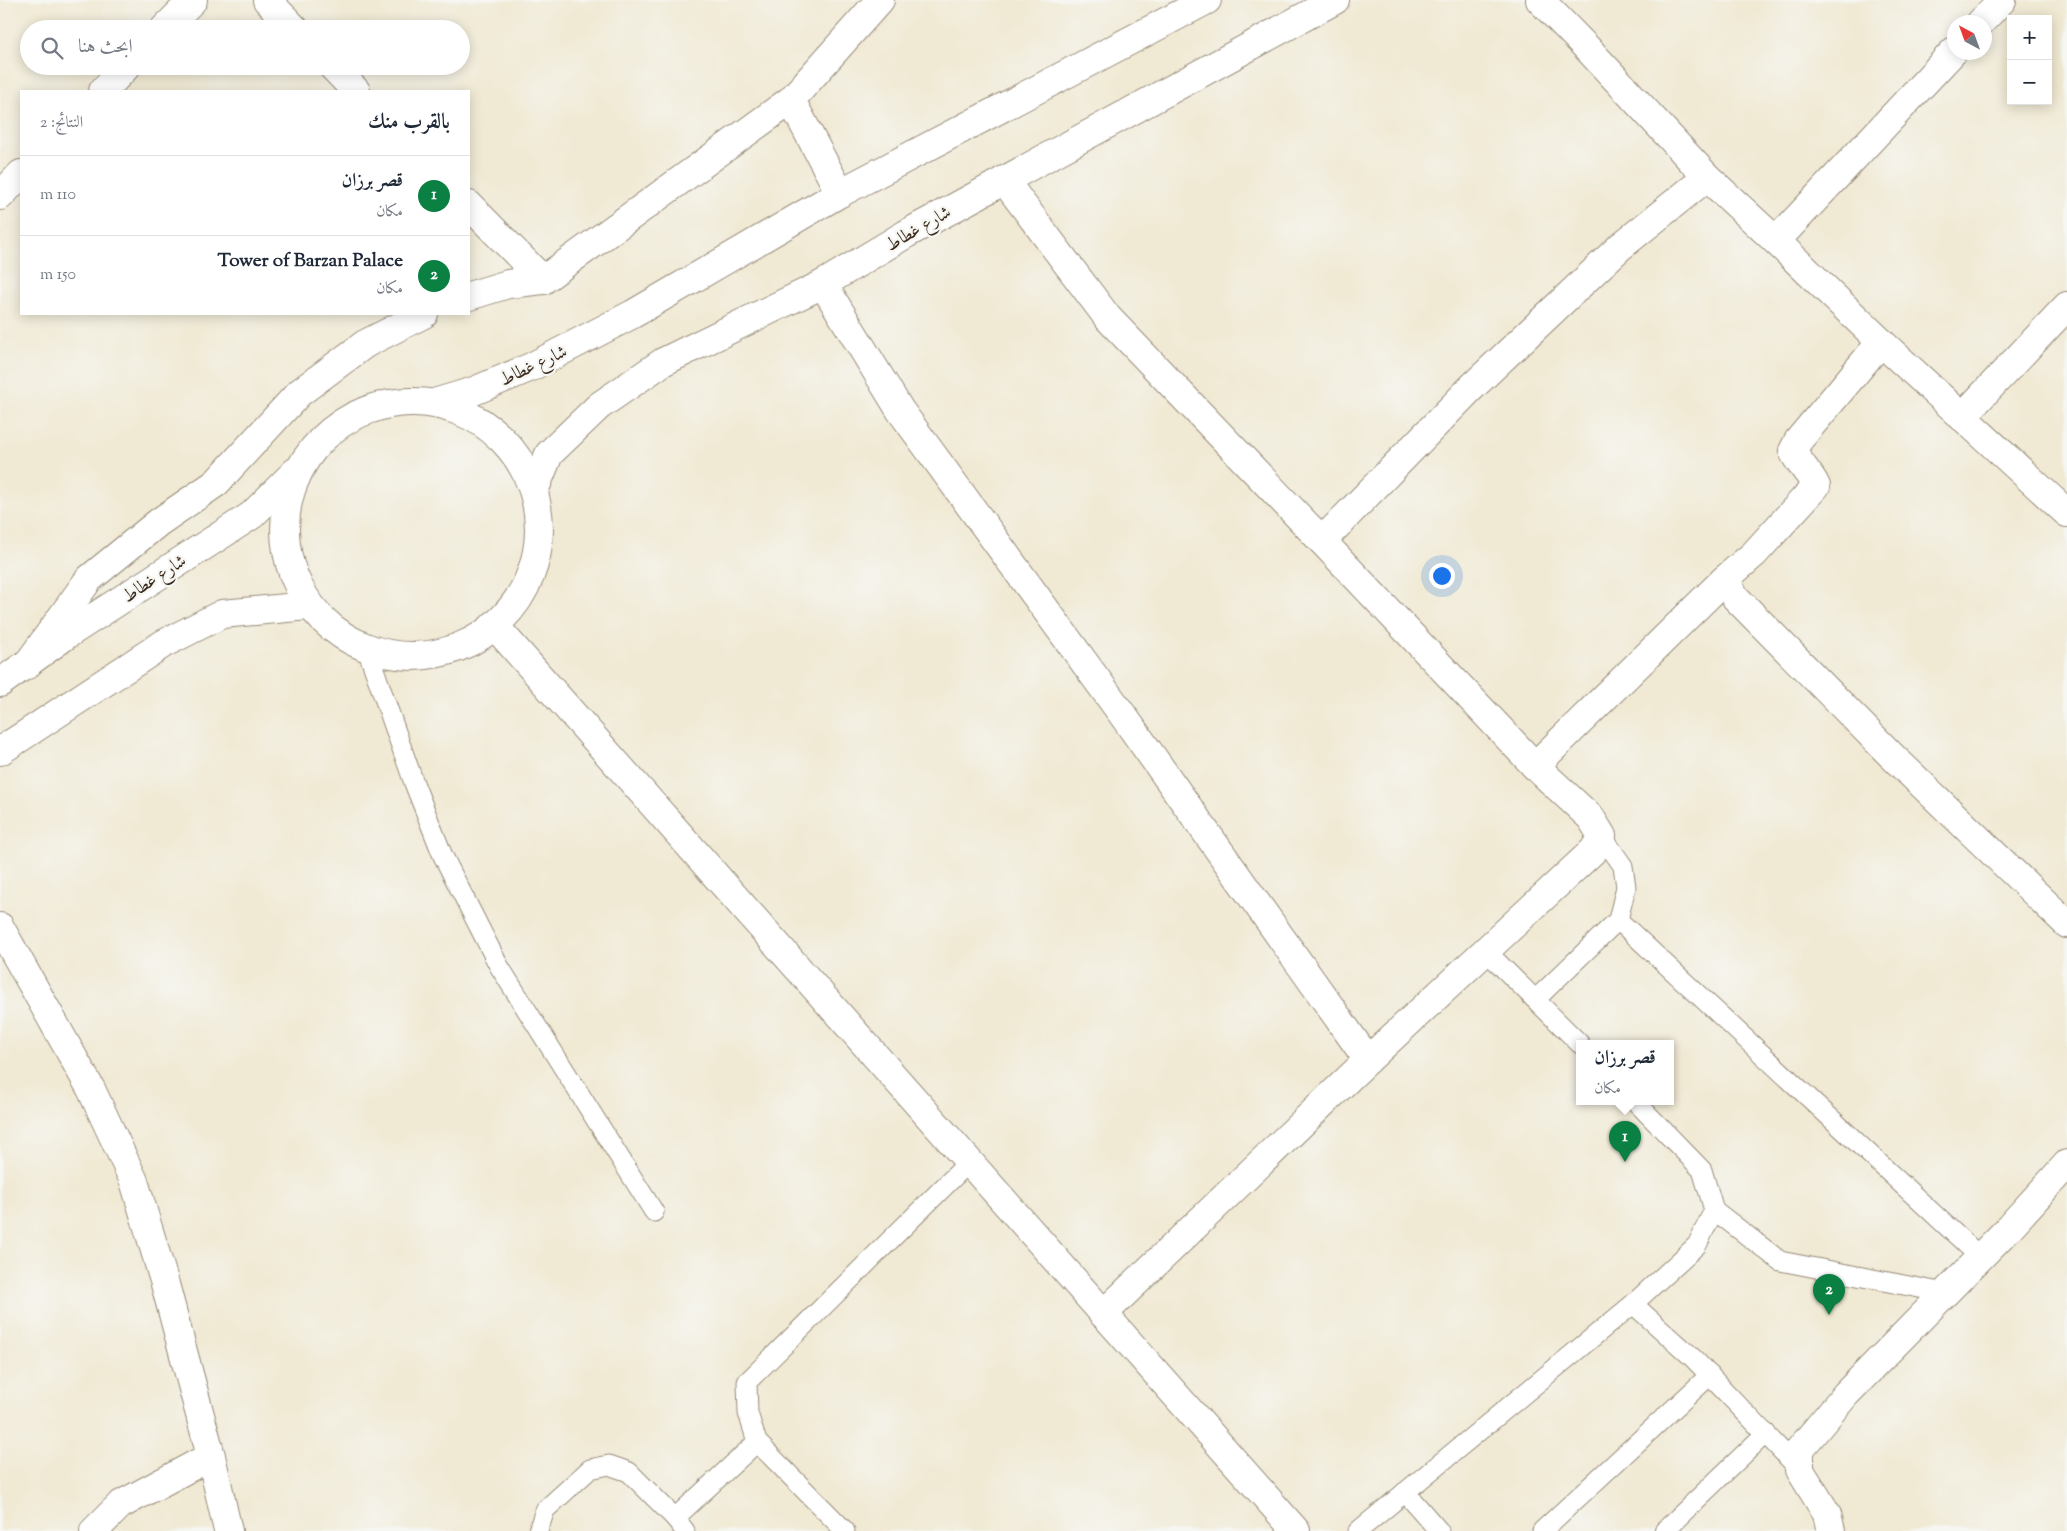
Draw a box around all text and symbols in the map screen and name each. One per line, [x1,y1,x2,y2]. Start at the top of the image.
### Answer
north arrow [1947,15,1992,60]
map controls [2007,15,2052,105]
button: + [2007,15,2052,60]
search box [20,20,470,75]
icon: search [38,34,66,62]
text: ابحث هنا [78,34,133,61]
button: − [2007,60,2052,105]
text: بالقرب منك [368,108,450,138]
text: النتائج: 2 [40,112,83,135]
text: قصر برزان [341,168,403,195]
text: 110 m [40,184,76,207]
text: 1 [431,184,437,207]
street label: شارع غطاط [881,200,957,259]
text: مكان [376,201,403,224]
text: Tower of Barzan Palace [218,248,403,275]
text: 150 m [40,264,76,287]
text: 2 [430,264,438,287]
text: مكان [376,278,403,301]
street label: شارع غطاط [496,340,572,394]
street label: شارع غطاط [118,549,192,610]
your location [1429,563,1455,589]
popup [1576,1040,1674,1105]
text: قصر برزان [1594,1045,1656,1072]
text: مكان [1594,1078,1621,1101]
pin: 1 [1609,1121,1641,1162]
pin: 2 [1813,1274,1845,1315]

